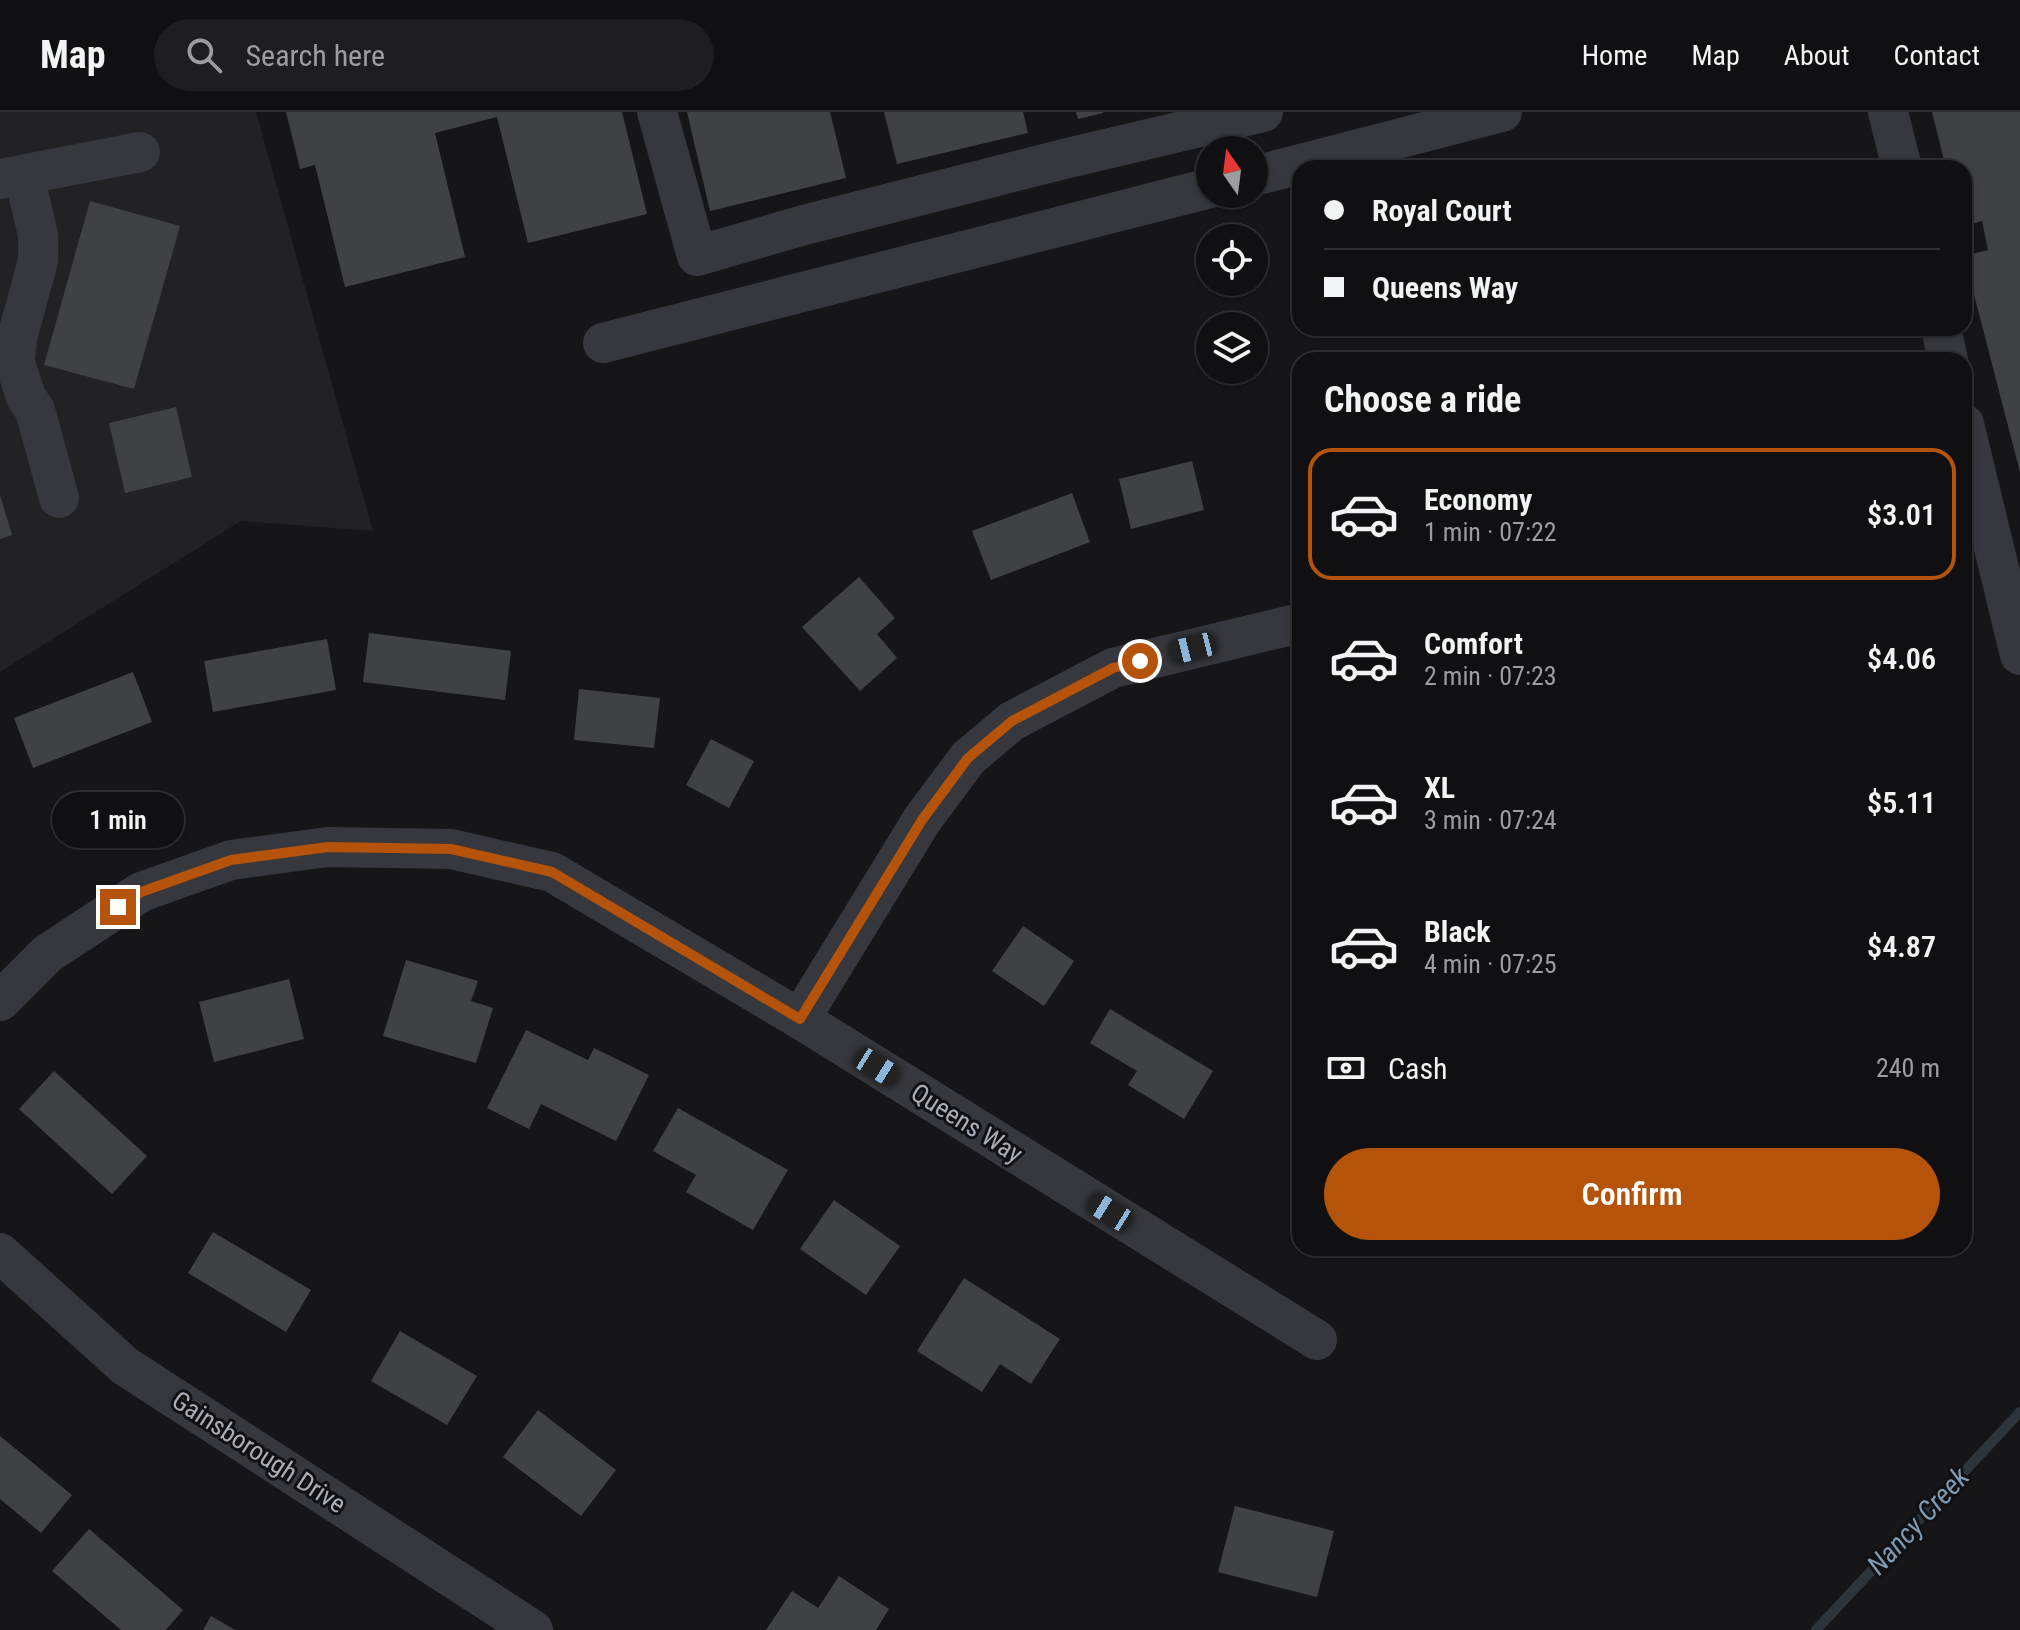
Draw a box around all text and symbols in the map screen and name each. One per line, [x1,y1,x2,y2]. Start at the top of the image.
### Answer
search box [154,19,714,91]
text: Map [40,33,106,77]
icon: search [182,33,226,77]
text: Search here [246,38,385,73]
text: Home [1582,39,1647,72]
text: Map [1691,39,1740,72]
text: About [1784,39,1850,72]
text: Contact [1894,39,1980,72]
north arrow [1196,136,1268,208]
map controls [1196,136,1268,384]
text: Royal Court [1372,193,1512,228]
button: locate [1196,224,1268,296]
text: Queens Way [1372,270,1518,305]
button: layers [1196,312,1268,384]
text: Choose a ride [1324,379,1521,421]
icon: car [1328,478,1400,550]
text: Economy [1424,482,1532,517]
text: $3.01 [1867,497,1936,532]
text: 1 min · 07:22 [1424,517,1557,547]
icon: car [1328,622,1400,694]
text: Comfort [1424,626,1523,661]
car [1167,631,1219,665]
text: $4.06 [1867,641,1936,676]
route start [1122,643,1158,679]
text: 2 min · 07:23 [1424,661,1557,691]
icon: car [1328,766,1400,838]
text: XL [1424,770,1455,805]
text: $5.11 [1867,785,1936,820]
callout: 1 min [52,791,184,847]
text: 1 min [89,805,147,835]
text: 3 min · 07:24 [1424,805,1557,835]
route end [100,889,136,925]
icon: car [1328,910,1400,982]
text: Black [1424,914,1491,949]
text: $4.87 [1867,929,1936,964]
text: 4 min · 07:25 [1424,949,1557,979]
car [850,1044,904,1090]
icon: cash [1324,1046,1368,1090]
text: Cash [1388,1051,1448,1086]
text: 240 m [1876,1053,1940,1083]
street label: Queens Way [906,1077,1028,1169]
button: Confirm [1324,1148,1940,1240]
car [1083,1189,1137,1235]
street label: Gainsborough Drive [167,1385,351,1519]
water label: Nancy Creek [1860,1460,1976,1581]

